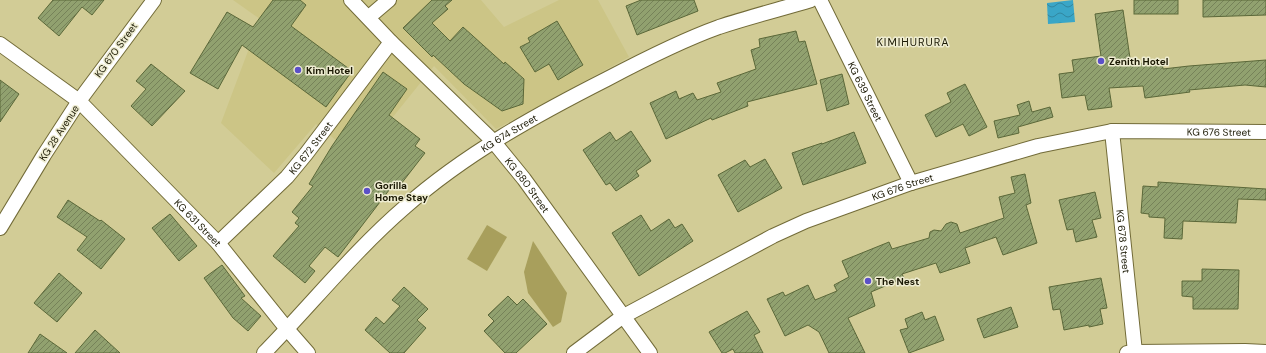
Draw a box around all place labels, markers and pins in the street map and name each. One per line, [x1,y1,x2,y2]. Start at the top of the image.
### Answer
place label: Zenith Hotel [1109,55,1169,68]
marker: Zenith Hotel [1096,56,1106,66]
place label: Kim Hotel [306,64,353,77]
marker: Kim Hotel [293,65,303,75]
place label: Gorilla Home Stay [375,179,428,204]
marker: Gorilla Home Stay [362,186,372,196]
place label: The Nest [876,275,919,288]
marker: The Nest [863,276,873,286]

